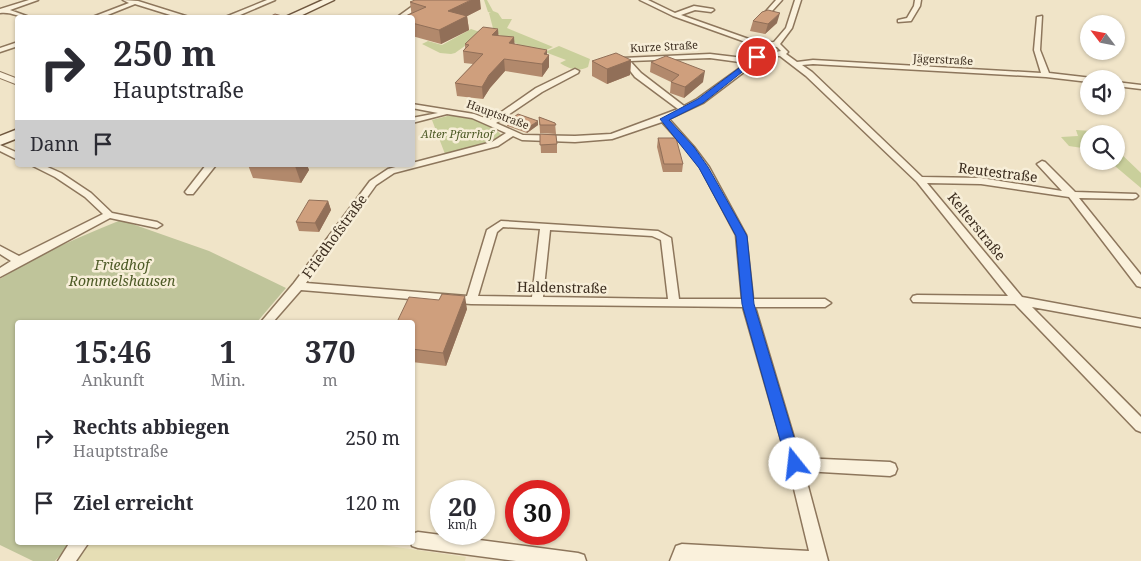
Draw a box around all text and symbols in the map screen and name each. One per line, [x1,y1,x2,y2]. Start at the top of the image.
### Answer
north arrow [1080,15,1125,60]
map controls [1080,15,1125,170]
text: 250 m [113,29,216,76]
icon: right [30,35,95,100]
pin [736,36,778,78]
street label: Kurze Straße [630,37,698,55]
icon: arrive [743,43,771,71]
street label: Jägerstraße [912,50,974,68]
button: sound [1080,70,1125,115]
text: Hauptstraße [113,74,244,104]
street label: Hauptstraße [465,96,531,132]
button: search [1080,125,1125,170]
park label: Alter Pfarrhof [420,126,495,141]
icon: arrive [89,130,117,158]
text: Dann [30,131,79,157]
street label: Reutestraße [957,158,1039,186]
street label: Kelterstraße [944,188,1010,264]
street label: Friedhofstraße [297,190,371,282]
park label: Friedhof Rommelshausen [68,255,176,290]
street label: Haldenstraße [517,277,607,297]
text: 15:46 [74,331,151,372]
text: 1 [220,331,237,372]
text: 370 [305,331,356,372]
text: Ankunft [81,369,144,391]
text: Min. [211,369,245,391]
text: m [323,369,338,391]
text: Rechts abbiegen [73,414,230,440]
icon: right [30,424,58,452]
text: 250 m [345,425,400,451]
position arrow [768,437,820,489]
text: Hauptstraße [73,440,168,462]
speed limit sign: 30 [505,480,570,545]
icon: arrive [30,489,58,517]
text: 20 [448,489,477,523]
text: Ziel erreicht [73,490,194,516]
text: 120 m [345,490,400,516]
text: km/h [448,516,477,533]

